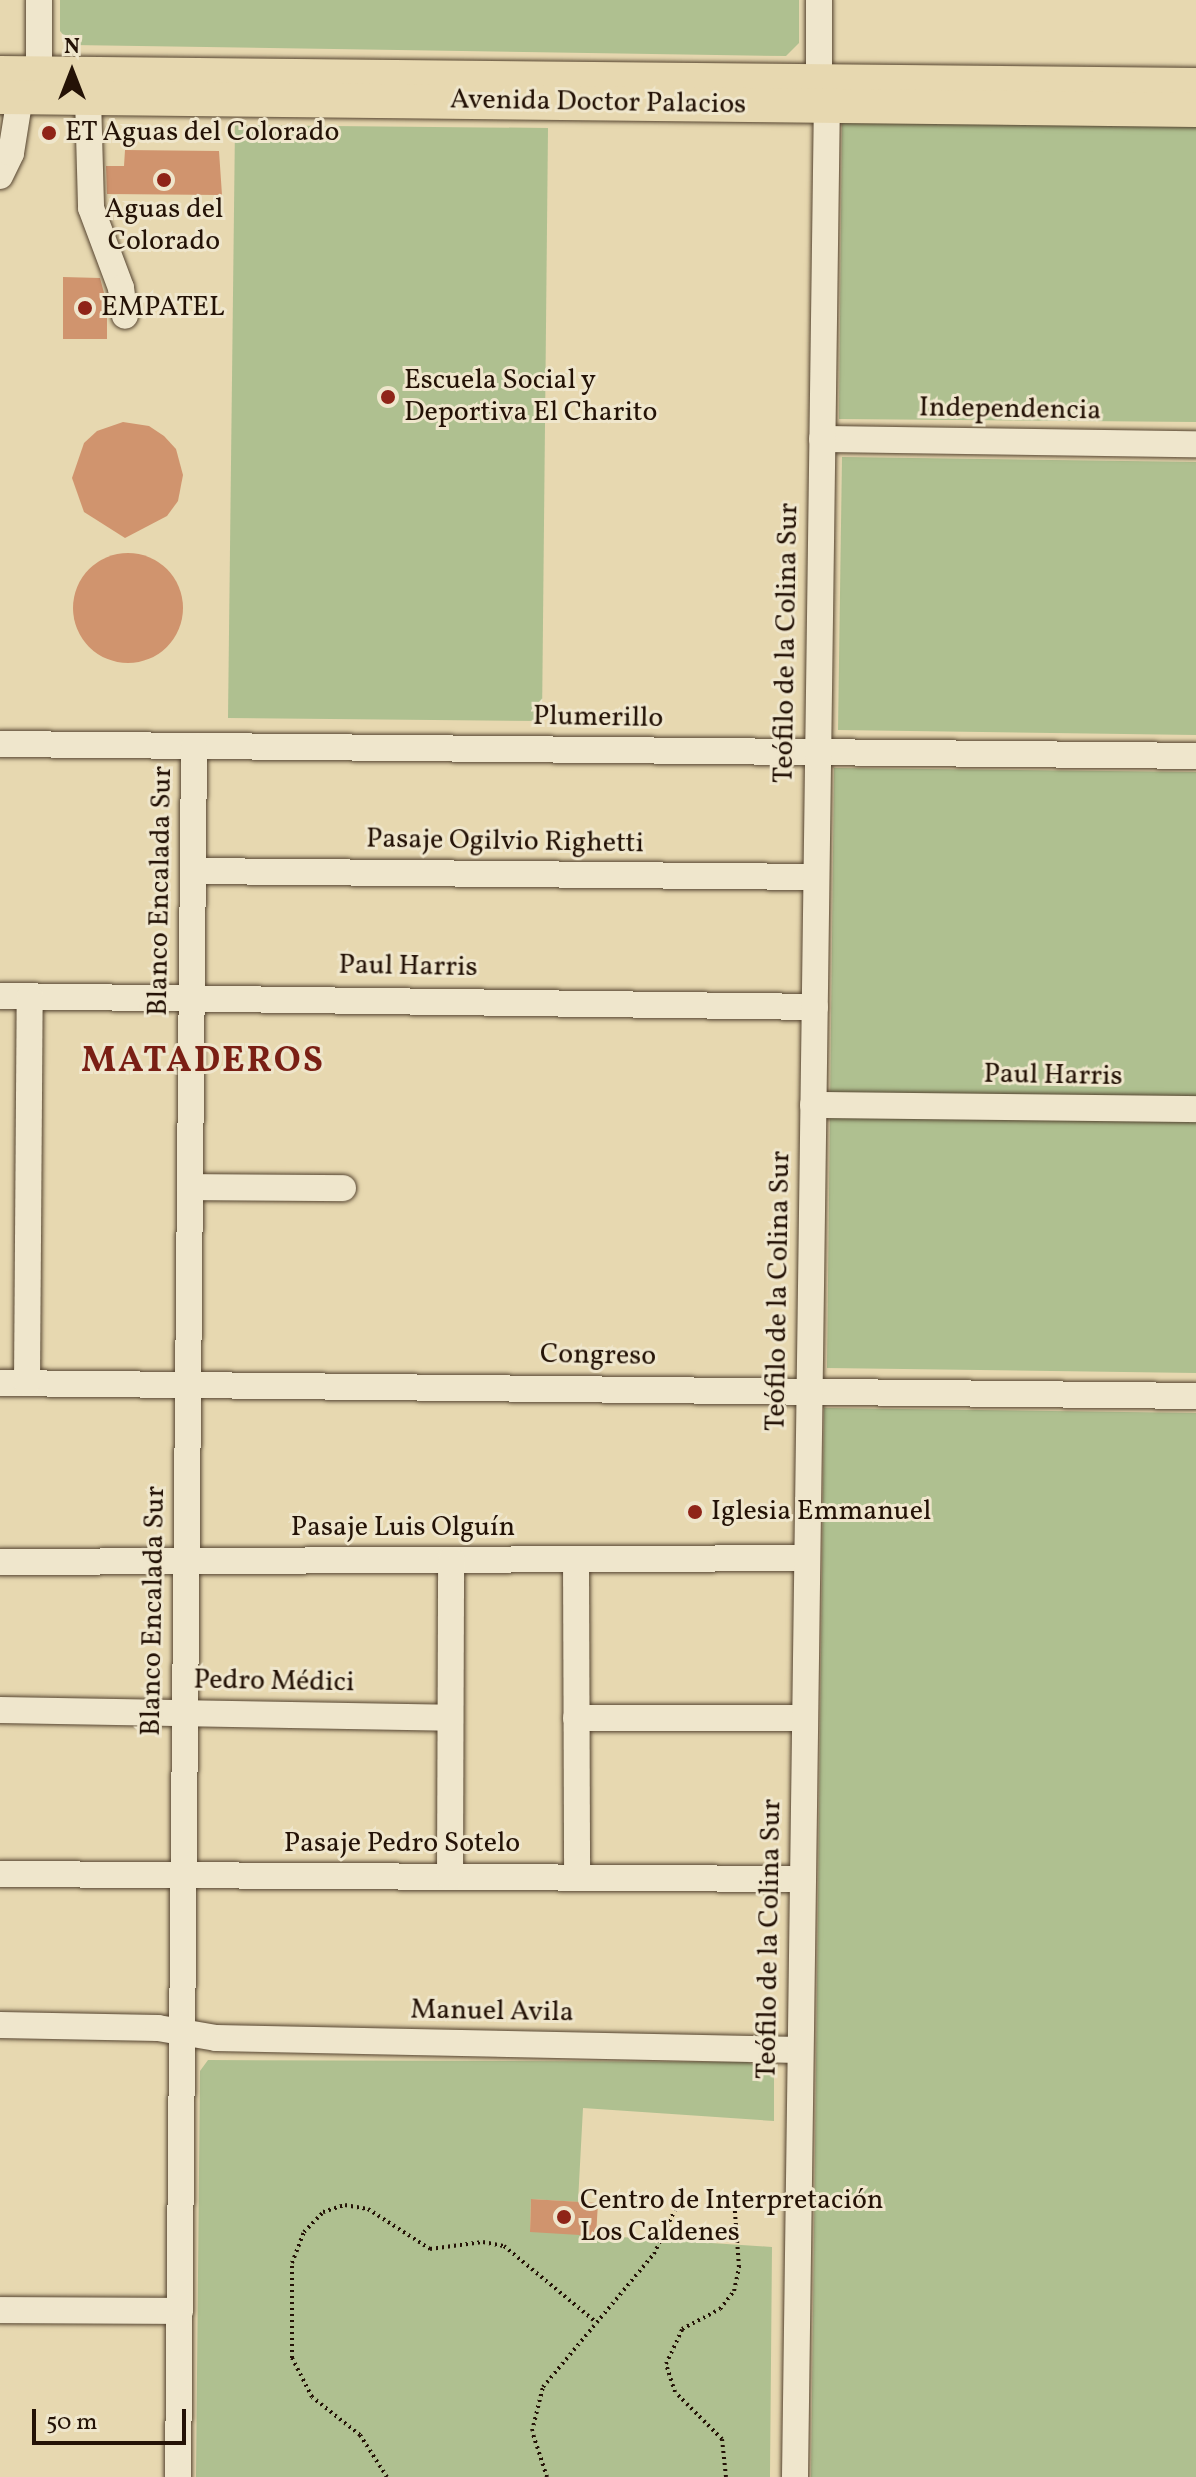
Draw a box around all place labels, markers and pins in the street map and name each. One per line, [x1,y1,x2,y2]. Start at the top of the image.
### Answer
place label: ET Aguas del Colorado [65,116,340,150]
marker: ET Aguas del Colorado [40,124,58,142]
marker: Aguas del Colorado [155,171,173,189]
place label: Aguas del Colorado [105,193,223,259]
place label: EMPATEL [101,291,225,325]
marker: EMPATEL [76,299,94,317]
place label: Escuela Social y Deportiva El Charito [404,364,657,430]
marker: Escuela Social y Deportiva El Charito [379,388,397,406]
place label: Iglesia Emmanuel [711,1495,931,1529]
marker: Iglesia Emmanuel [686,1503,704,1521]
place label: Centro de Interpretación Los Caldenes [580,2184,884,2250]
marker: Centro de Interpretación Los Caldenes [555,2208,573,2226]

